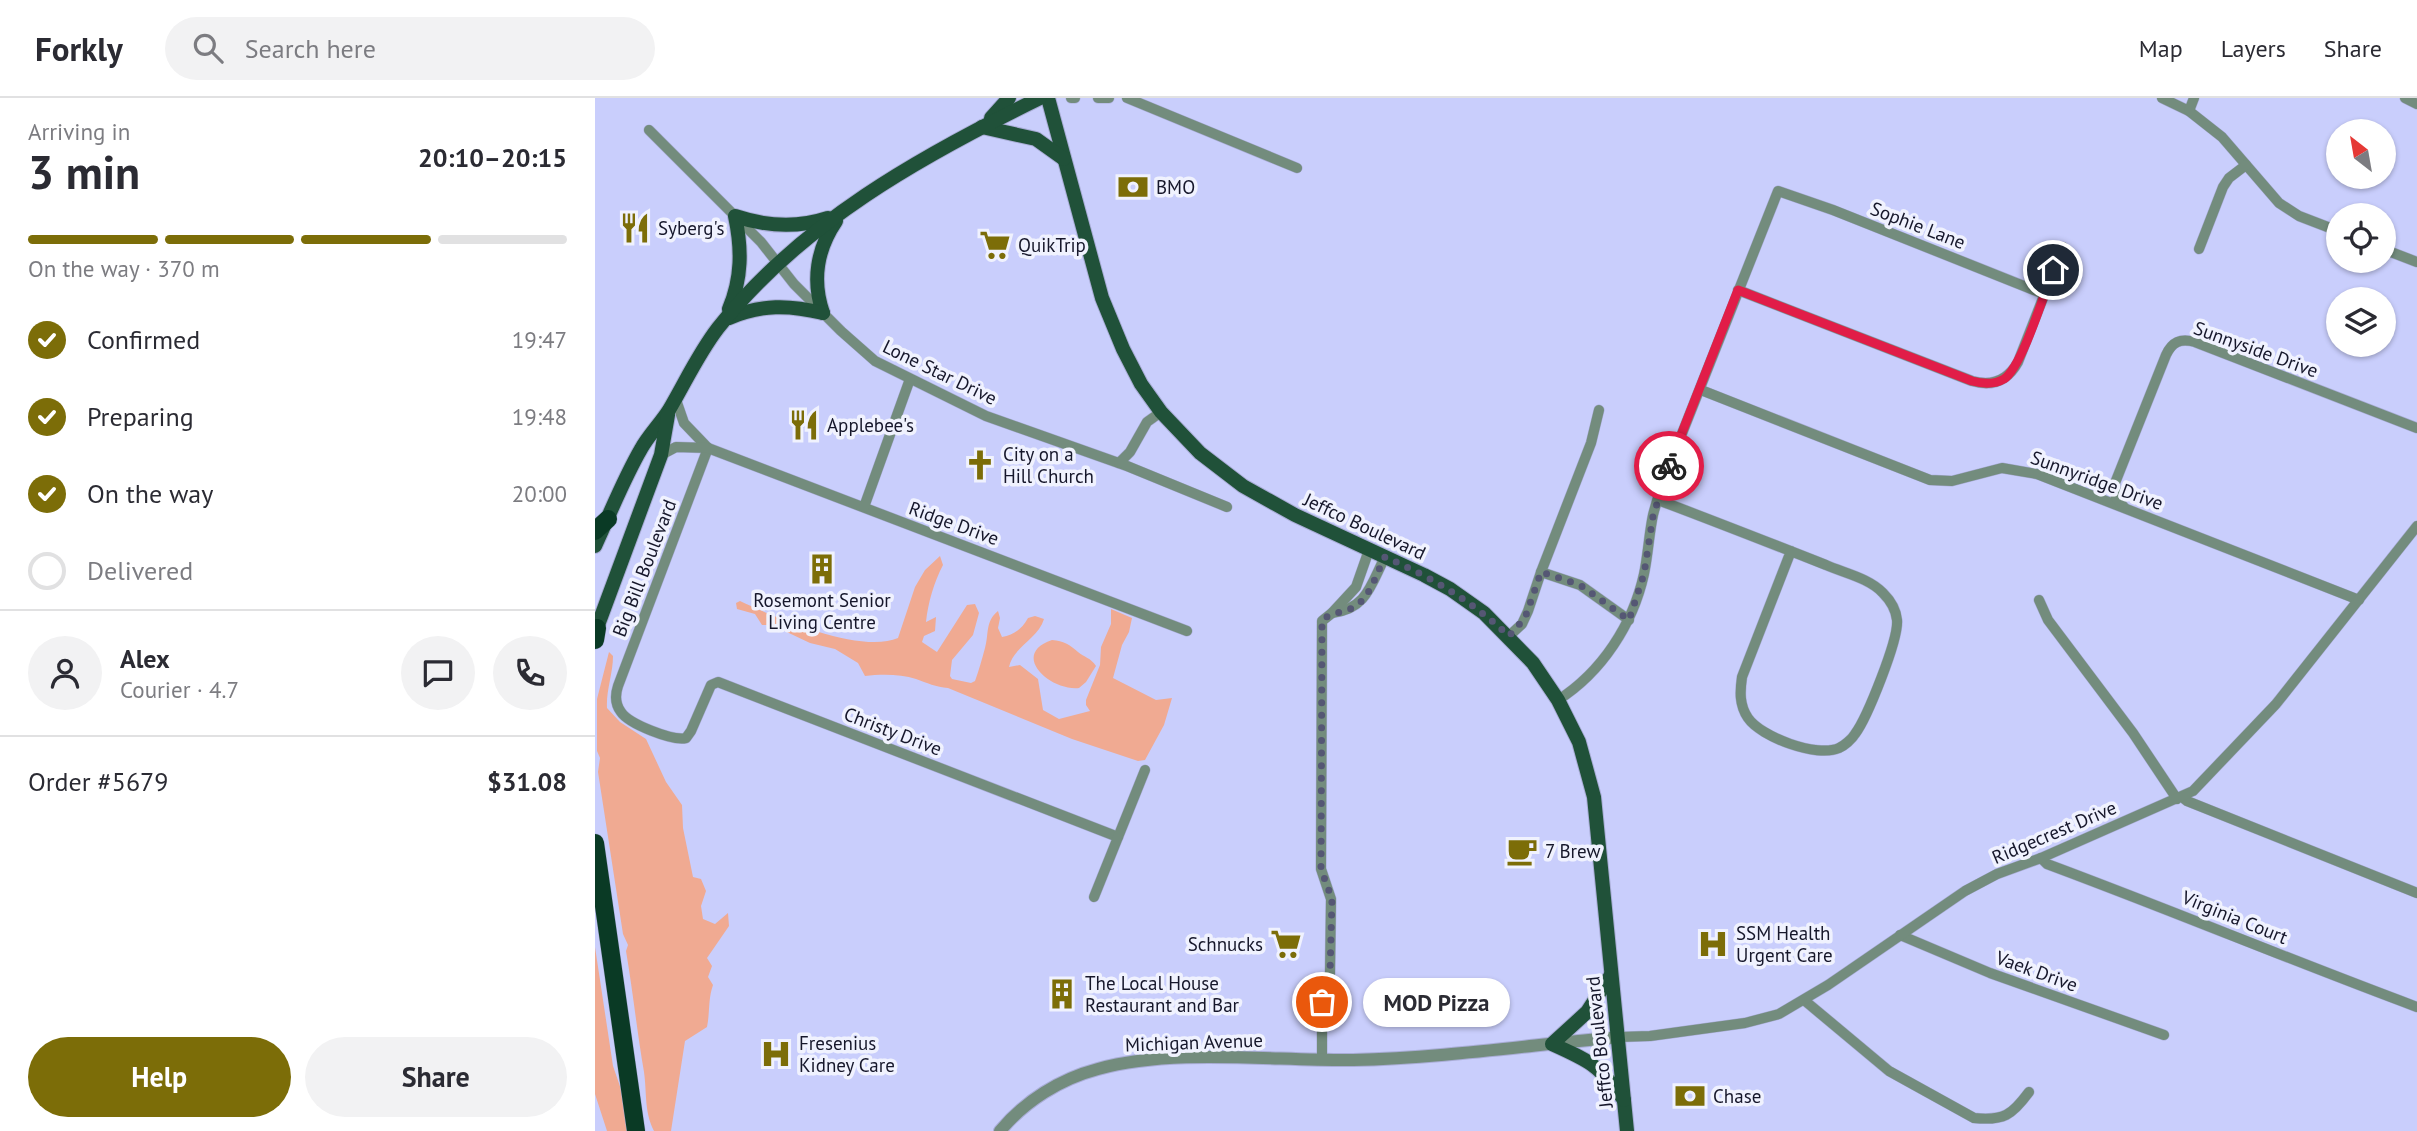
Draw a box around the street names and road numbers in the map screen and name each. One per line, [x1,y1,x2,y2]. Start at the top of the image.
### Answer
street label: Sophie Lane [1867,196,1969,254]
street label: Sunnyside Drive [2191,315,2321,383]
street label: Lone Star Drive [879,334,1001,410]
street label: Sunnyridge Drive [2027,445,2167,515]
street label: Jeffco Boulevard [1299,487,1430,565]
street label: Big Bill Boulevard [607,496,681,640]
street label: Ridge Drive [906,496,1002,550]
street label: Christy Drive [841,701,945,761]
street label: Ridgecrest Drive [1988,795,2120,869]
street label: Virginia Court [2178,885,2292,949]
street label: Vaek Drive [1992,945,2081,997]
street label: Jeffco Boulevard [1580,975,1618,1110]
street label: Michigan Avenue [1125,1028,1263,1056]

